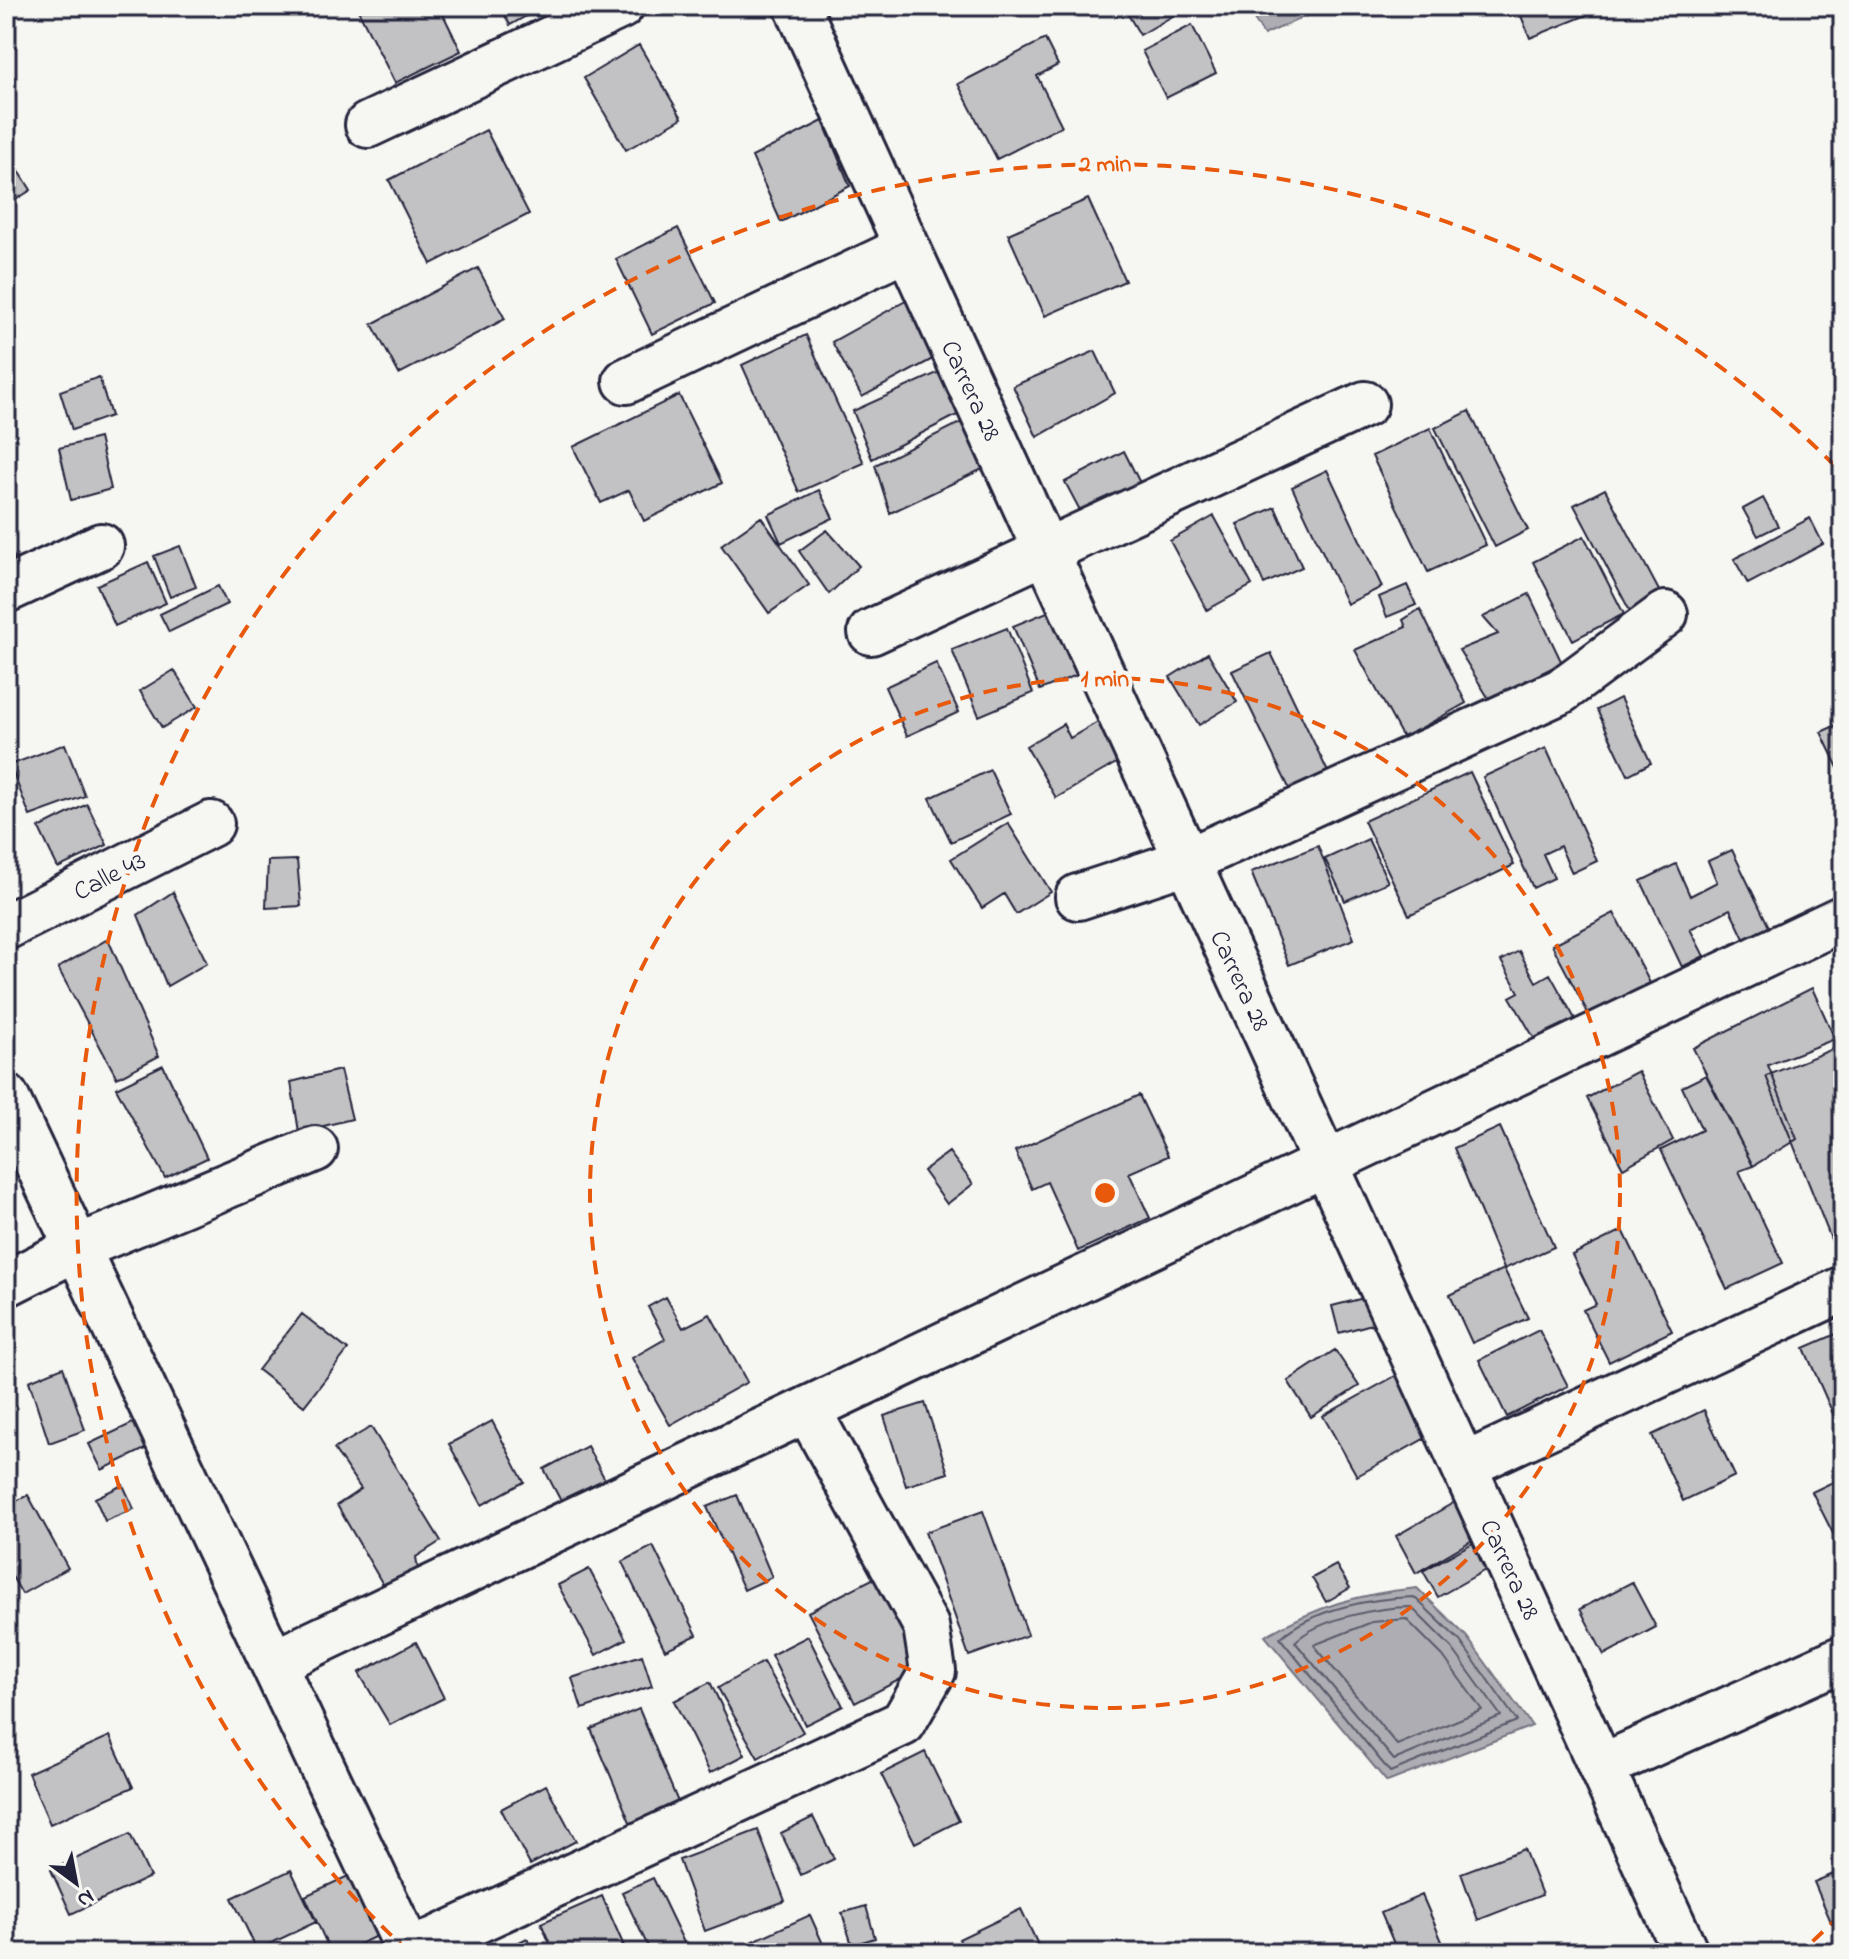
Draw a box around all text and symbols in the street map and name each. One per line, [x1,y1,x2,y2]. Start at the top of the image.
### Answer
text: 2 min [1078,148,1132,183]
street label: Carrera 28 [929,335,1009,448]
text: 1 min [1081,663,1129,698]
street label: Calle 43 [68,843,153,912]
street label: Carrera 28 [1198,925,1278,1038]
centre of rings [1091,1179,1119,1207]
street label: Carrera 28 [1468,1514,1548,1627]
north arrow [36,1843,116,1923]
text: N [70,1880,100,1915]

